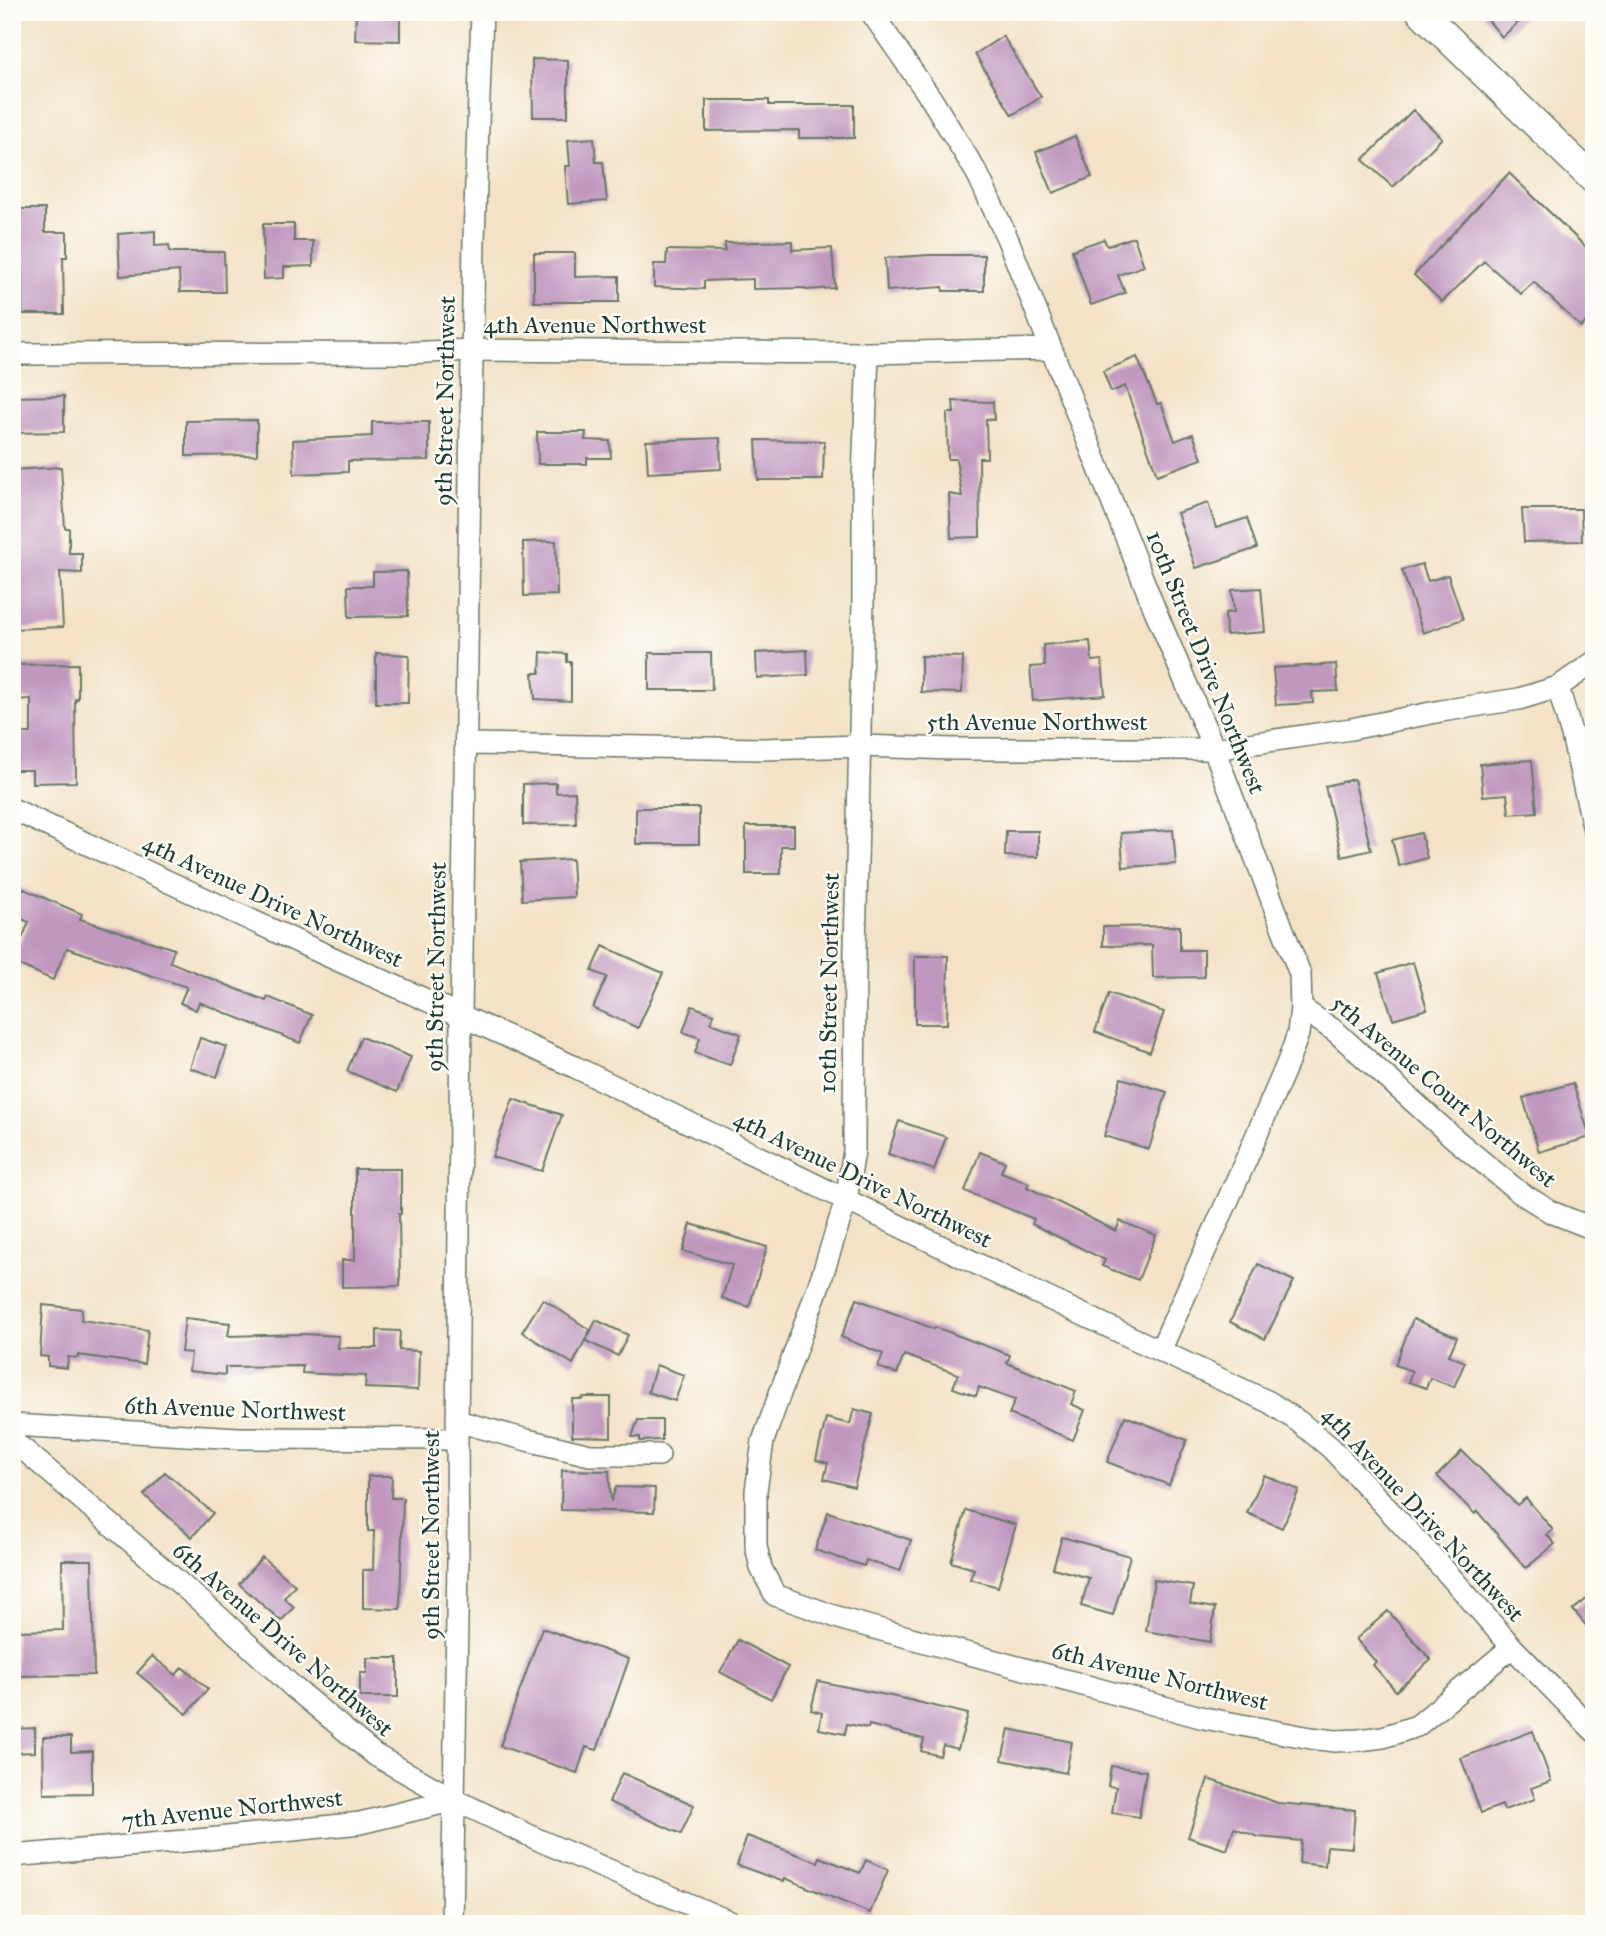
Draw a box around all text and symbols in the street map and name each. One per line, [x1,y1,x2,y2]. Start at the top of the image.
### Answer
street label: 9th Street Northwest [428,295,462,506]
street label: 4th Avenue Northwest [483,310,707,340]
street label: 10th Street Drive Northwest [1139,526,1273,798]
street label: 5th Avenue Northwest [927,707,1148,737]
street label: 4th Avenue Drive Northwest [138,827,408,975]
street label: 9th Street Northwest [419,861,453,1072]
street label: 10th Street Northwest [812,872,846,1094]
street label: 5th Avenue Court Northwest [1325,988,1563,1194]
street label: 4th Avenue Drive Northwest [729,1103,998,1255]
street label: 6th Avenue Northwest [124,1390,347,1428]
street label: 4th Avenue Drive Northwest [1315,1400,1531,1628]
street label: 9th Street Northwest [416,1429,446,1640]
street label: 6th Avenue Drive Northwest [166,1535,400,1743]
street label: 6th Avenue Northwest [1049,1635,1272,1718]
street label: 7th Avenue Northwest [120,1782,345,1836]

